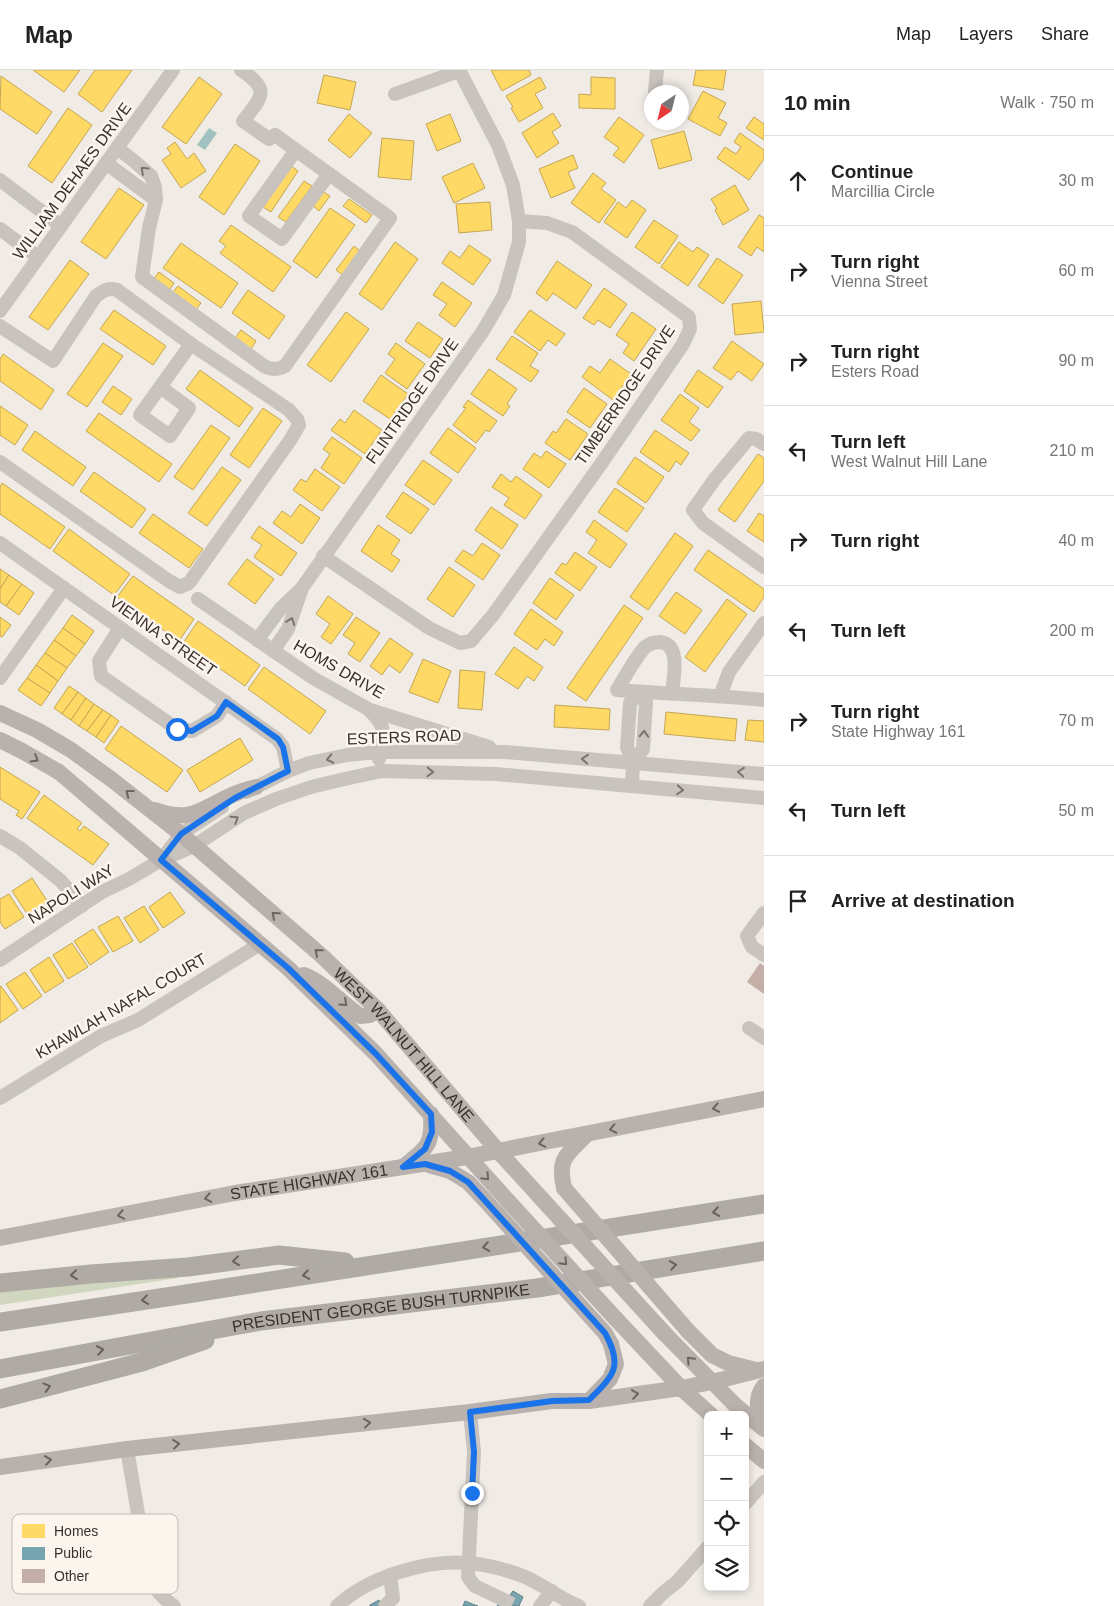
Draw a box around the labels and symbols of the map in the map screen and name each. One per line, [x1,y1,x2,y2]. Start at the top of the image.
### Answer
north arrow [644,85,689,130]
street label: WILLIAM DEHAES DRIVE [9,99,135,263]
one-way arrow [141,167,150,176]
street label: TIMBERRIDGE DRIVE [572,322,678,468]
street label: FLINTRIDGE DRIVE [362,335,462,467]
street label: VIENNA STREET [106,593,220,679]
one-way arrow [285,617,295,626]
street label: HOMS DRIVE [291,636,387,702]
route start [166,718,189,741]
street label: ESTERS ROAD [346,727,462,747]
one-way arrow [639,730,650,738]
one-way arrow [30,752,39,762]
one-way arrow [326,753,334,763]
one-way arrow [580,754,588,765]
one-way arrow [427,767,435,778]
one-way arrow [736,767,744,778]
one-way arrow [677,785,685,796]
one-way arrow [126,790,135,798]
one-way arrow [229,816,239,825]
street label: NAPOLI WAY [25,861,117,927]
one-way arrow [272,913,281,921]
one-way arrow [314,949,323,958]
street label: KHAWLAH NAFAL COURT [33,950,209,1062]
street label: WEST WALNUT HILL LANE [331,964,478,1125]
one-way arrow [339,997,348,1006]
one-way arrow [712,1102,721,1113]
one-way arrow [609,1123,618,1134]
one-way arrow [538,1137,546,1147]
street label: STATE HIGHWAY 161 [229,1161,389,1202]
one-way arrow [480,1171,489,1180]
one-way arrow [204,1193,212,1203]
one-way arrow [712,1206,720,1216]
one-way arrow [117,1209,126,1219]
one-way arrow [482,1241,490,1252]
one-way arrow [232,1255,240,1266]
one-way arrow [559,1257,568,1266]
one-way arrow [669,1261,678,1271]
one-way arrow [70,1270,78,1281]
one-way arrow [301,1270,310,1280]
street label: PRESIDENT GEORGE BUSH TURNPIKE [231,1280,531,1335]
one-way arrow [141,1295,150,1305]
one-way arrow [95,1346,104,1356]
one-way arrow [687,1356,696,1365]
one-way arrow [43,1382,52,1393]
one-way arrow [632,1389,640,1400]
one-way arrow [363,1418,371,1429]
one-way arrow [172,1439,180,1450]
one-way arrow [45,1455,53,1466]
route end [461,1482,484,1505]
legend [12,1514,178,1594]
text: Homes [54,1523,98,1539]
text: Public [54,1545,92,1561]
text: Other [54,1568,89,1584]

